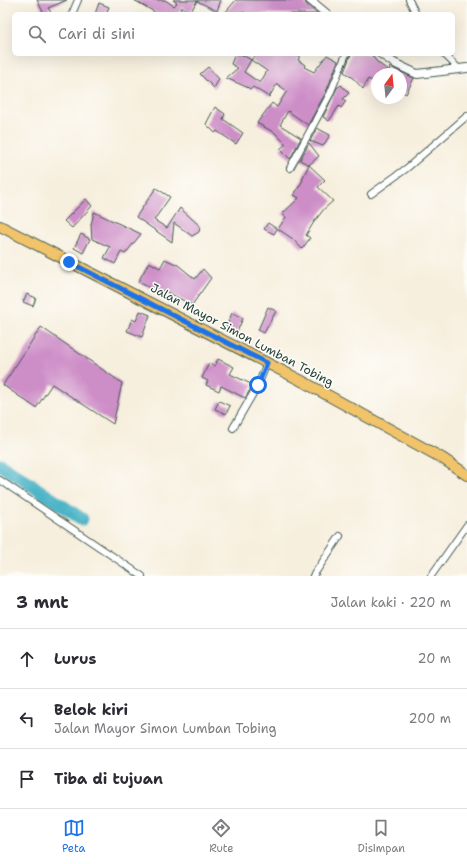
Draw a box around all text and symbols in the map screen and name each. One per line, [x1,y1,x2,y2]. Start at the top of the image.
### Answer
search box [12,12,455,56]
icon: search [26,23,48,45]
text: Cari di sini [58,24,135,44]
north arrow [371,68,407,104]
route end [60,253,78,271]
street label: Jalan Mayor Simon Lumban Tobing [148,280,336,390]
route start [249,376,267,394]
text: 3 mnt [16,591,69,613]
text: Jalan kaki · 220 m [331,594,451,611]
icon: ahead [16,648,38,670]
text: Lurus [54,649,96,669]
text: 20 m [418,650,451,667]
text: Belok kiri [54,700,128,720]
icon: left [16,708,38,730]
text: 200 m [409,710,451,727]
text: Jalan Mayor Simon Lumban Tobing [54,720,277,737]
icon: arrive [16,768,38,790]
text: Tiba di tujuan [54,769,163,789]
tab: Peta [62,817,85,856]
tab: Rute [209,817,234,856]
tab: Disimpan [357,817,405,856]

